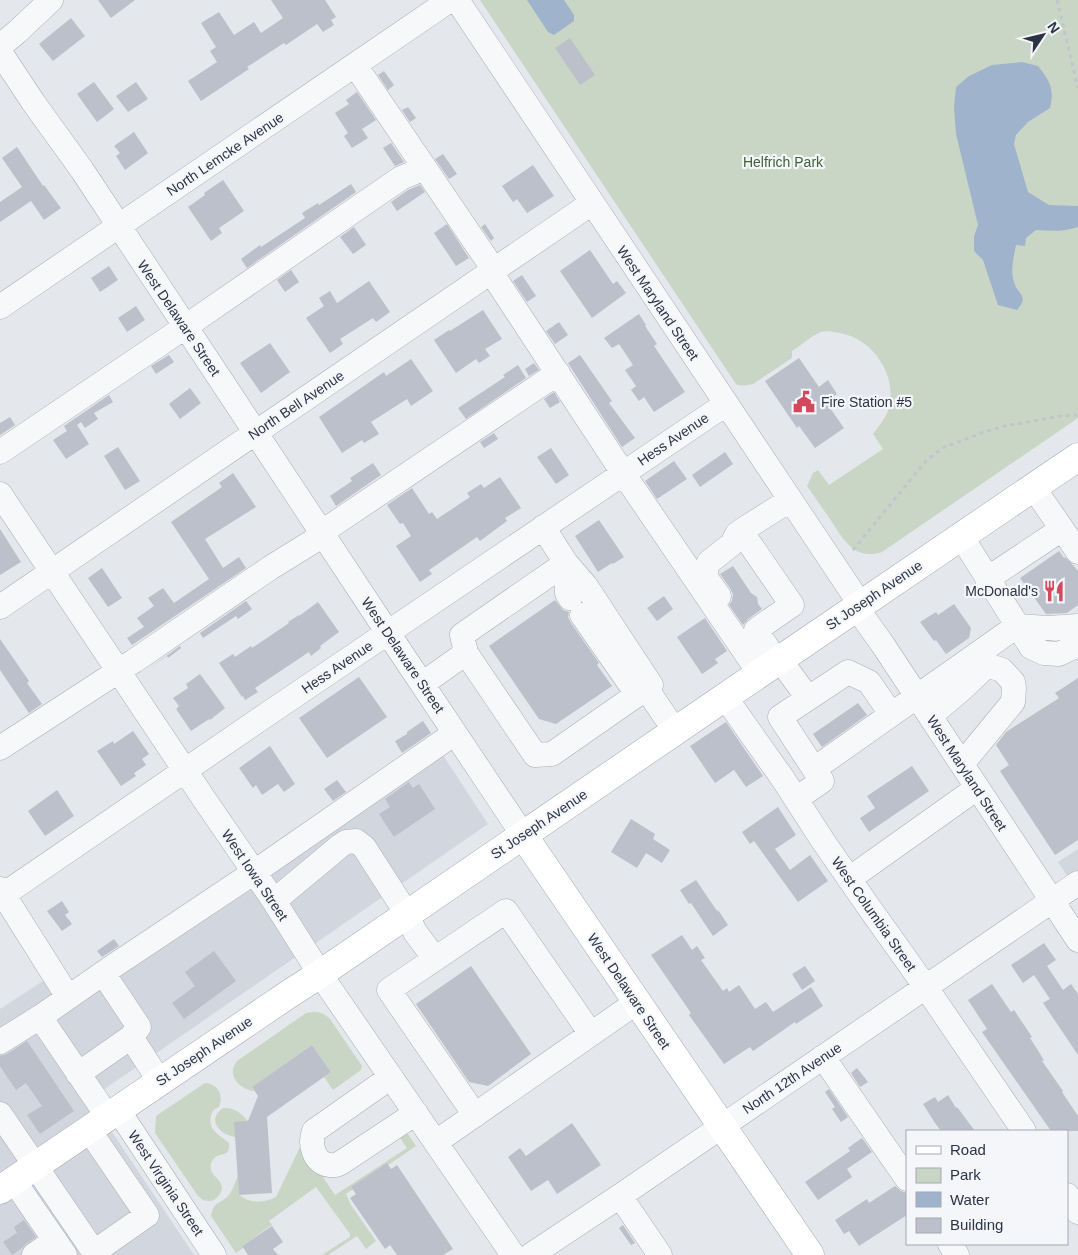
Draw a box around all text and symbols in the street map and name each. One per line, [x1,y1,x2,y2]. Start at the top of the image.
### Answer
north arrow [1018,10,1068,60]
text: N [1044,19,1063,36]
street label: North Lemcke Avenue [164,109,287,199]
park label: Helfrich Park [743,154,824,170]
street label: West Maryland Street [614,243,702,363]
street label: West Delaware Street [134,257,224,379]
street label: North Bell Avenue [245,367,347,443]
public building icon: Fire Station #5 [791,389,817,415]
place label: Fire Station #5 [821,394,912,410]
street label: Hess Avenue [634,409,712,469]
street label: St Joseph Avenue [823,557,925,633]
restaurant icon: McDonald's [1041,578,1067,604]
place label: McDonald's [965,583,1038,599]
street label: West Delaware Street [358,594,448,716]
street label: Hess Avenue [298,637,376,697]
street label: West Maryland Street [924,712,1010,834]
street label: St Joseph Avenue [488,786,590,862]
street label: West Iowa Street [219,826,291,924]
street label: West Columbia Street [828,854,920,974]
street label: West Delaware Street [584,930,674,1052]
street label: St Joseph Avenue [153,1013,255,1089]
street label: North 12th Avenue [740,1039,845,1117]
street label: West Virginia Street [125,1127,207,1239]
legend [906,1130,1068,1245]
text: Road [950,1141,986,1158]
text: Park [950,1166,981,1183]
text: Water [950,1191,989,1208]
text: Building [950,1216,1003,1233]

